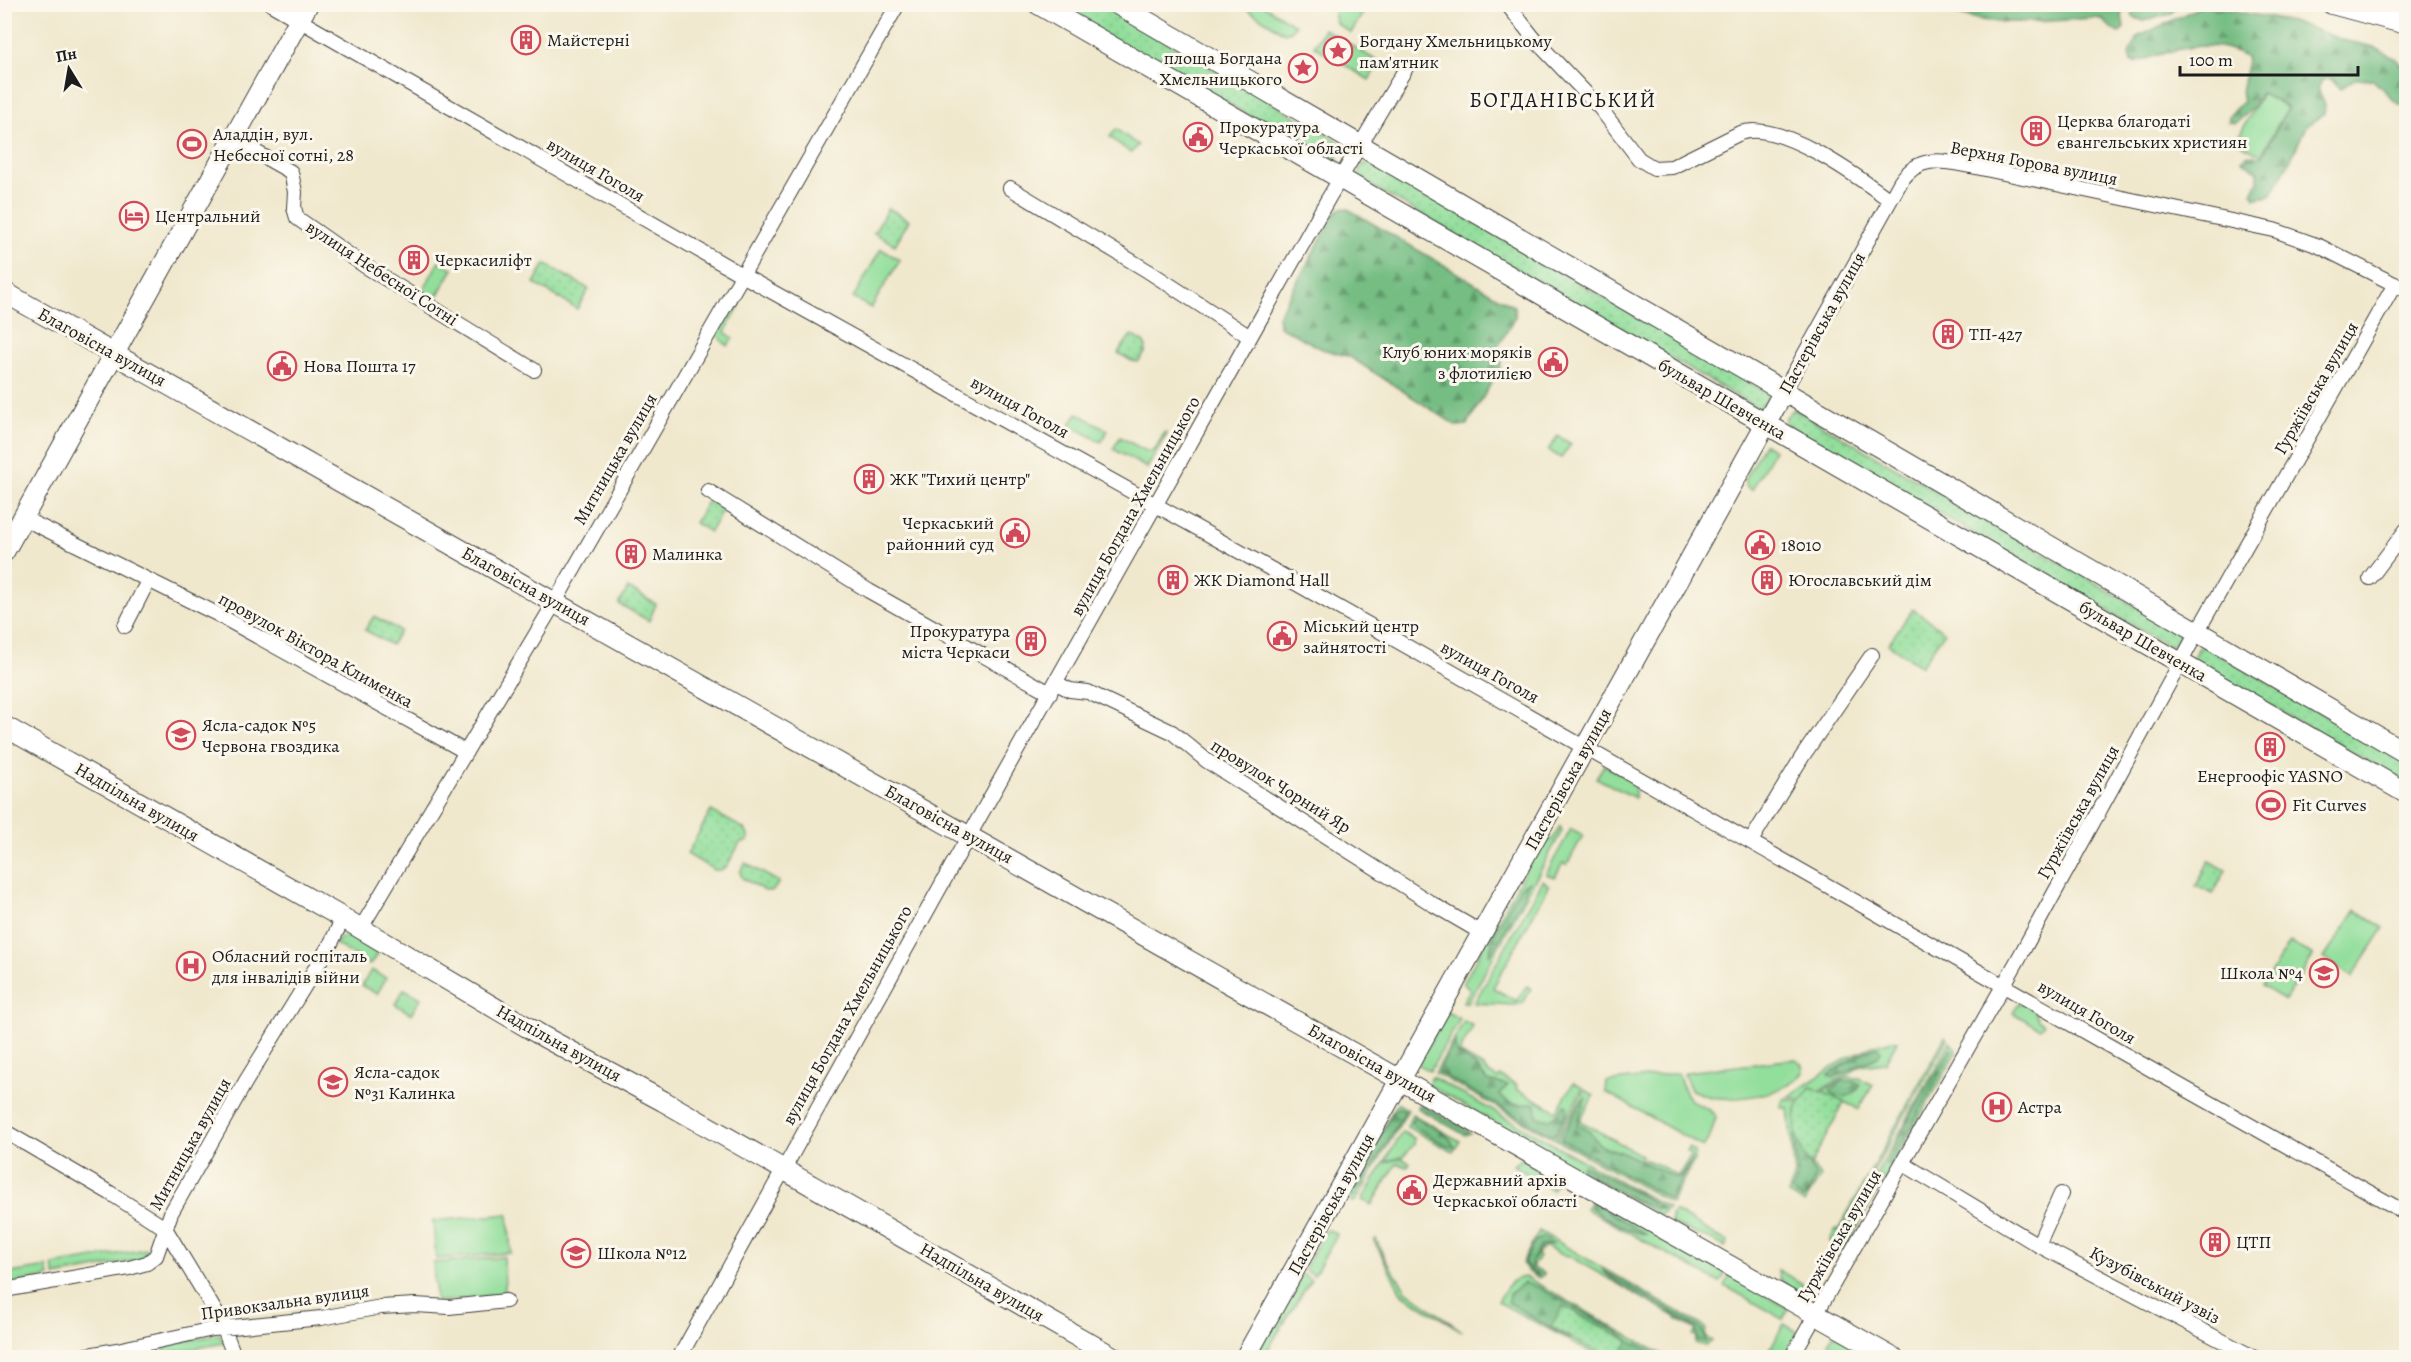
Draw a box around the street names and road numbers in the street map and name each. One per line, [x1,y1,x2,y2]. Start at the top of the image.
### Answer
street label: вулиця Гоголя [543,132,649,208]
street label: Верхня Горова вулиця [1948,135,2120,191]
street label: вулиця Небесної Сотні [301,215,463,331]
street label: Пастерівська вулиця [1773,248,1871,398]
street label: Благовісна вулиця [34,302,170,392]
street label: Гуржіївська вулиця [2268,317,2364,459]
street label: бульвар Шевченка [1654,353,1791,446]
street label: вулиця Гоголя [966,370,1074,444]
street label: Митницька вулиця [568,389,662,529]
street label: вулиця Богдана Хмельницького [1064,392,1206,620]
street label: Благовісна вулиця [458,541,594,631]
street label: провулок Віктора Клименка [214,586,418,714]
street label: бульвар Шевченка [2075,595,2212,688]
street label: вулиця Гоголя [1436,635,1544,709]
street label: Пастерівська вулиця [1519,704,1617,854]
street label: провулок Чорний Яр [1206,733,1356,839]
street label: Гуржіївська вулиця [2031,741,2125,883]
street label: Надпільна вулиця [71,757,203,847]
street label: Благовісна вулиця [881,779,1017,869]
street label: вулиця Богдана Хмельницького [776,901,918,1129]
street label: вулиця Гоголя [2034,974,2140,1050]
street label: Надпільна вулиця [492,999,626,1087]
street label: Благовісна вулиця [1304,1018,1440,1108]
street label: Митницька вулиця [144,1073,236,1215]
street label: Пастерівська вулиця [1282,1129,1380,1279]
street label: Гуржіївська вулиця [1791,1165,1887,1307]
street label: Надпільна вулиця [916,1237,1048,1327]
street label: Кузубівський узвіз [2085,1240,2225,1330]
street label: Привокзальна вулиця [199,1278,371,1326]

